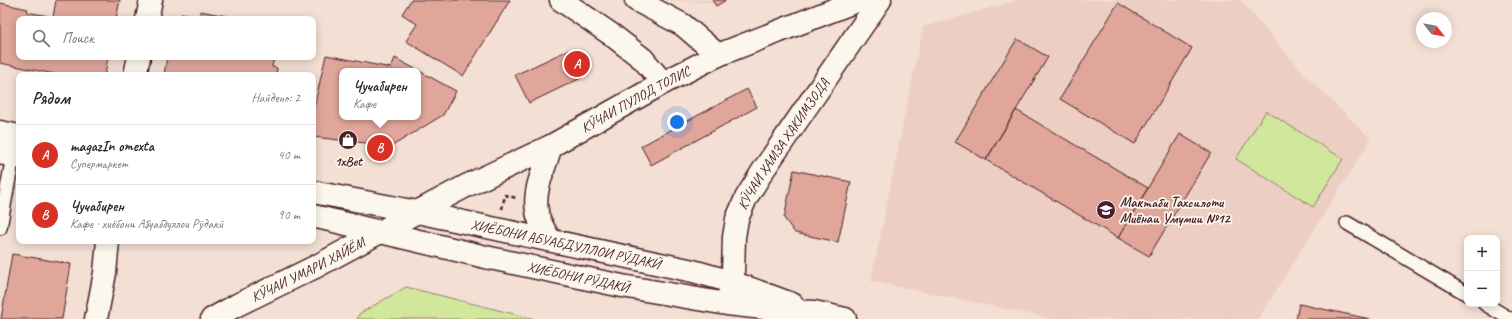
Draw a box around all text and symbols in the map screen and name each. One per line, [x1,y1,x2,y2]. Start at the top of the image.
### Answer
north arrow [1416,12,1452,48]
search box [16,16,316,60]
icon: search [30,27,52,49]
text: Поиск [62,29,94,48]
pin: A [564,49,590,79]
street label: КӮЧАИ ПУЛОД ТОЛИС [578,62,694,136]
popup [339,68,421,120]
street label: КӮЧАИ ҲАМЗА ХАКИМЗОДА [734,74,833,212]
text: Чучабирен [353,77,407,96]
text: Рядом [32,88,70,109]
text: Найдено: 2 [252,90,300,106]
text: Кафе [353,96,376,112]
your location [667,112,687,132]
shop icon: 1хBet [337,129,359,151]
pin: B [367,133,393,163]
text: magazIn omexta [70,137,154,156]
text: A [42,147,48,163]
text: 40 m [278,147,300,163]
place label: 1хBet [334,153,363,170]
text: Супермаркет [70,156,128,172]
place label: Мактаби Тахсилоти Миёнаи Умумии №12 [1120,194,1232,227]
text: Чучабирен [70,197,124,216]
school or university icon: Мактаби Тахсилоти Миёнаи Умумии №12 [1095,199,1117,221]
text: B [42,207,48,223]
text: 90 m [278,207,300,223]
street label: ХИЁБОНИ АБУАБДУЛЛОИ РӮДАКӢ [470,215,664,273]
text: Кафе · хиёбони Абуабдуллои Рӯдакӣ [70,216,224,232]
street label: КӮЧАИ УМАРИ ХАЙЁМ [248,233,369,305]
map controls [1464,235,1500,307]
button: + [1464,235,1500,271]
street label: ХИЁБОНИ РӮДАКӢ [526,258,633,296]
button: − [1464,271,1500,307]

